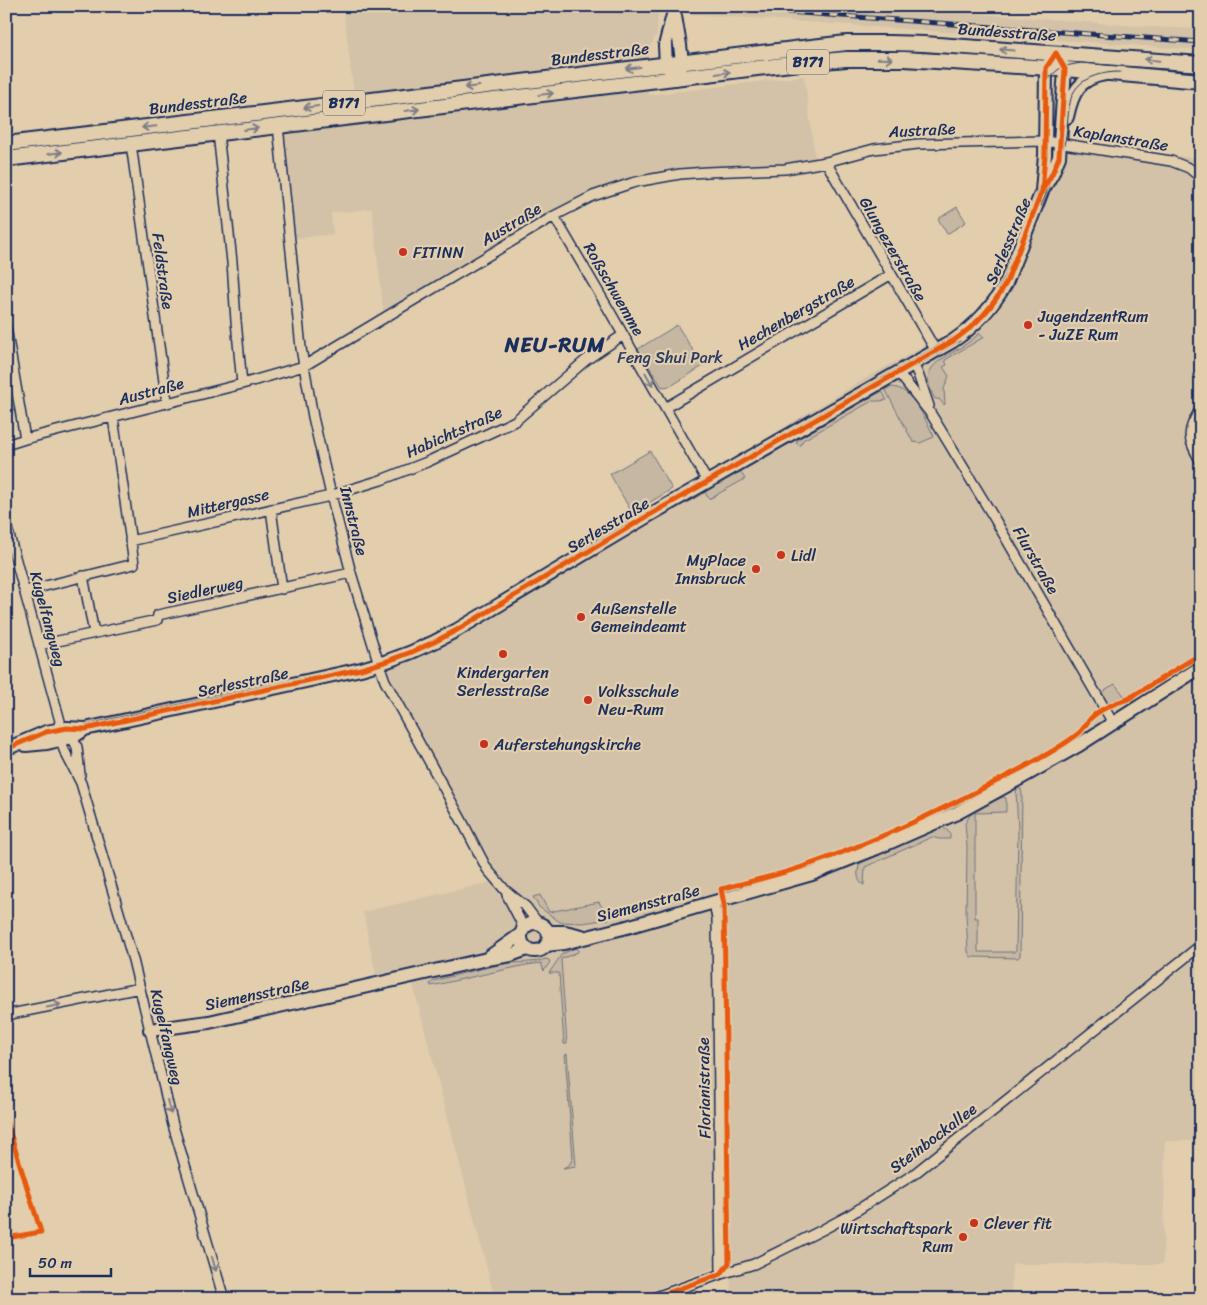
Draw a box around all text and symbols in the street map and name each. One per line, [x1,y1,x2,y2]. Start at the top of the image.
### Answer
street label: Bundesstraße [957,14,1057,50]
street label: Bundesstraße [549,34,651,74]
one-way arrow [1000,45,1016,54]
road number: B171 [787,50,829,74]
one-way arrow [877,54,893,63]
one-way arrow [1144,56,1160,65]
one-way arrow [625,63,641,73]
one-way arrow [715,68,731,78]
street label: Bundesstraße [147,83,249,123]
one-way arrow [464,83,480,93]
one-way arrow [538,89,554,99]
road number: B171 [323,90,365,116]
one-way arrow [303,102,319,112]
one-way arrow [404,105,420,115]
street label: Austraße [887,114,956,146]
street label: Kaplanstraße [1071,116,1171,160]
one-way arrow [142,122,158,132]
one-way arrow [242,124,258,134]
one-way arrow [46,148,62,158]
street label: Glungezerstraße [851,191,935,307]
street label: Serlesstraße [977,193,1039,289]
street label: Austraße [474,194,547,254]
street label: Feldstraße [143,231,183,311]
street label: Roßschwemme [575,237,653,342]
place label: FITINN [413,238,464,267]
marker: FITINN [397,246,409,258]
street label: Hechenbergstraße [732,267,860,359]
place label: JugendzentRum - JuZE Rum [1037,302,1148,349]
marker: JugendzentRum - JuZE Rum [1022,319,1034,331]
district label: NEU-RUM [504,326,605,364]
park label: Feng Shui Park [617,343,723,372]
street label: Austraße [114,368,187,414]
one-way arrow [644,372,654,386]
street label: Habichtstraße [401,398,507,466]
street label: Mittergasse [184,479,272,527]
street label: Innstraße [331,482,377,559]
street label: Serlesstraße [561,489,655,561]
street label: Flurstraße [1005,520,1068,600]
place label: Lidl [791,541,816,570]
place label: MyPlace Innsbruck [674,546,747,593]
marker: Lidl [775,549,787,561]
marker: MyPlace Innsbruck [750,563,762,575]
street label: Kugelfangweg [21,568,75,670]
street label: Siedlerweg [164,568,246,612]
place label: Außenstelle Gemeindeamt [590,594,687,641]
marker: Außenstelle Gemeindeamt [575,611,587,623]
marker: Kindergarten Serlesstraße [497,648,509,660]
street label: Serlesstraße [195,658,291,706]
place label: Kindergarten Serlesstraße [457,658,549,705]
place label: Volksschule Neu-Rum [598,677,679,724]
marker: Volksschule Neu-Rum [582,694,594,706]
place label: Auferstehungskirche [493,730,641,759]
marker: Auferstehungskirche [478,738,490,750]
street label: Siemensstraße [593,875,703,931]
street label: Siemensstraße [202,969,312,1019]
street label: Kugelfangweg [142,986,192,1088]
one-way arrow [46,1001,62,1010]
street label: Florianistraße [689,1037,719,1139]
street label: Steinbockallee [883,1095,984,1181]
one-way arrow [165,1099,174,1115]
place label: Clever fit [984,1209,1052,1238]
place label: Wirtschaftspark Rum [840,1214,953,1261]
marker: Clever fit [968,1217,980,1229]
marker: Wirtschaftspark Rum [957,1231,969,1243]
scale bar [30,1245,111,1277]
text: 50 m [38,1250,73,1276]
one-way arrow [209,1255,219,1271]

